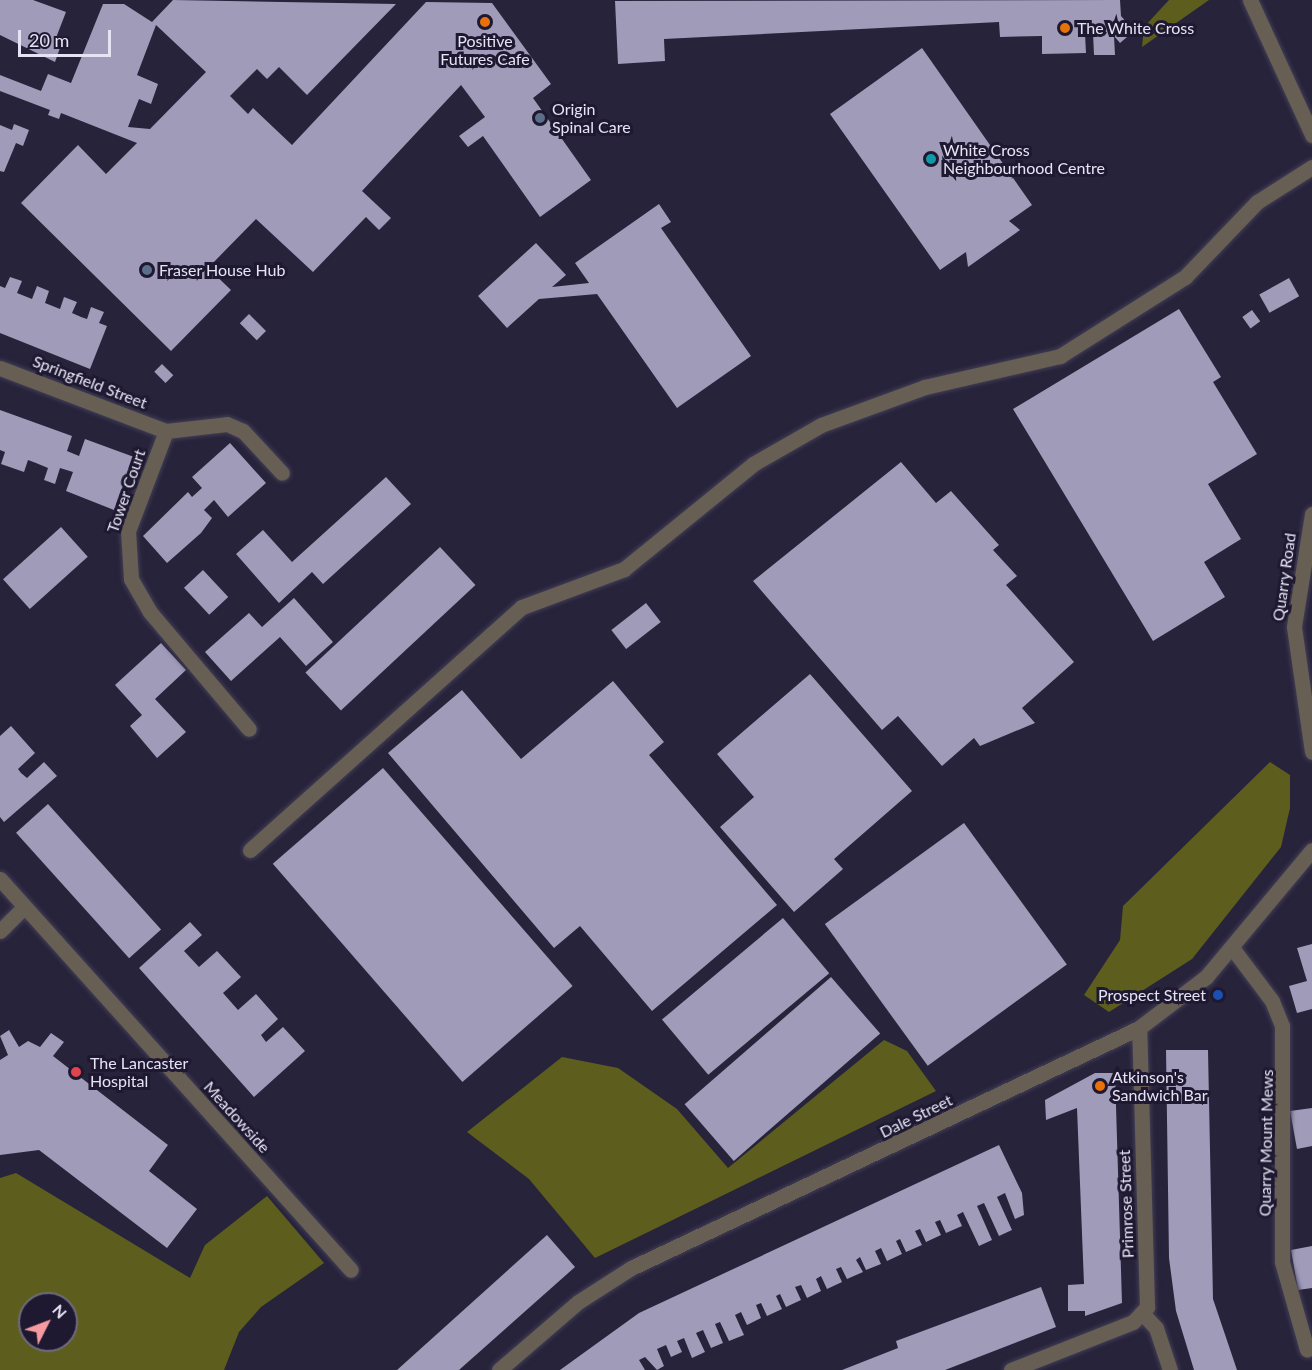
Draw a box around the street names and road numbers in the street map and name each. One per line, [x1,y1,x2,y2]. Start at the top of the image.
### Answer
street label: Springfield Street [30,351,150,413]
street label: Tower Court [103,447,149,535]
street label: Quarry Road [1268,532,1300,622]
street label: Quarry Mount Mews [1255,1069,1277,1217]
street label: Meadowside [200,1077,274,1157]
street label: Dale Street [877,1090,955,1142]
street label: Primrose Street [1115,1149,1137,1259]

